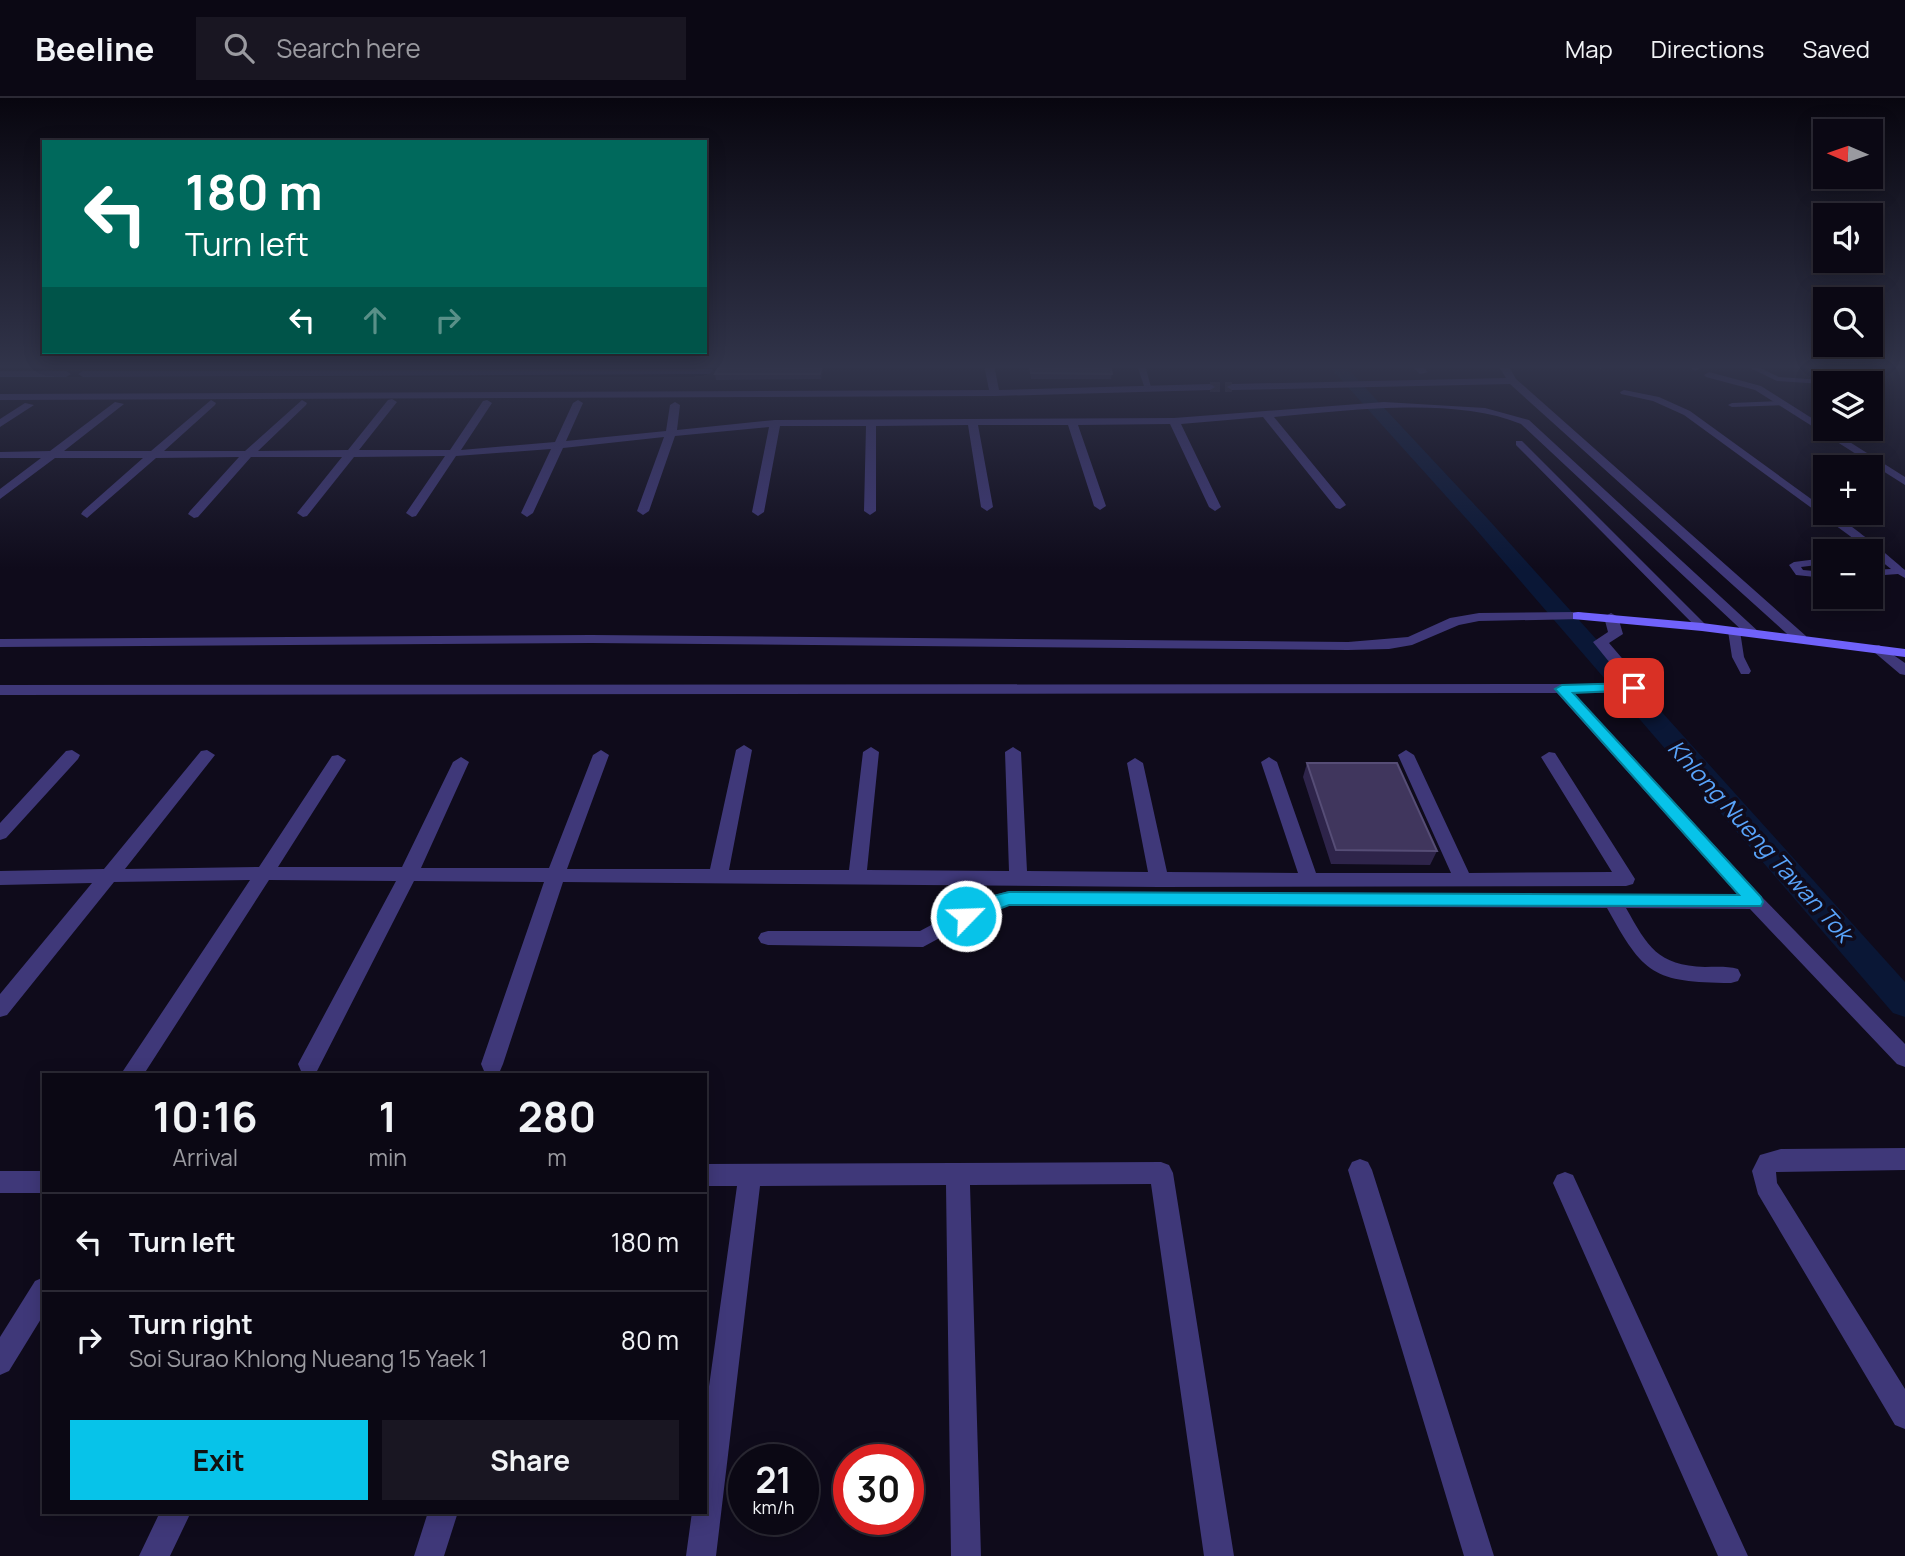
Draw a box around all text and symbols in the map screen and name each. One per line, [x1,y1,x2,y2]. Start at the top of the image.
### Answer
search box [196,17,686,80]
text: Beeline [35,26,154,71]
icon: search [220,29,258,67]
text: Search here [276,30,421,66]
text: Map [1565,32,1613,65]
text: Directions [1651,32,1764,65]
text: Saved [1802,32,1870,65]
north arrow [1813,119,1883,189]
map controls [1813,119,1883,609]
text: 180 m [185,158,323,225]
icon: left [70,168,161,259]
button: sound [1813,203,1883,273]
text: Turn left [185,222,309,266]
button: search [1813,287,1883,357]
icon: left [283,301,321,339]
icon: ahead [356,301,394,339]
icon: right [429,301,467,339]
button: layers [1813,371,1883,441]
button: + [1813,455,1883,525]
button: − [1813,539,1883,609]
pin [1604,658,1664,718]
icon: arrive [1615,669,1653,707]
water label: Khlong Nueng Tawan Tok [1661,732,1863,951]
position arrow [929,879,1003,953]
text: 10:16 [153,1087,258,1145]
text: 1 [379,1087,397,1145]
text: 280 [518,1087,596,1145]
text: Arrival [172,1141,238,1173]
text: min [368,1141,407,1173]
text: m [547,1141,567,1173]
icon: left [70,1223,108,1261]
text: Turn left [129,1224,236,1260]
text: 180 m [611,1224,679,1260]
text: Turn right [129,1306,253,1342]
icon: right [70,1321,108,1359]
text: 80 m [621,1322,679,1358]
text: Soi Surao Khlong Nueang 15 Yaek 1 [129,1342,488,1374]
button: Exit [70,1420,368,1500]
button: Share [382,1420,679,1500]
speed limit sign: 30 [833,1444,924,1535]
text: 21 [755,1456,792,1504]
text: km/h [753,1495,794,1519]

